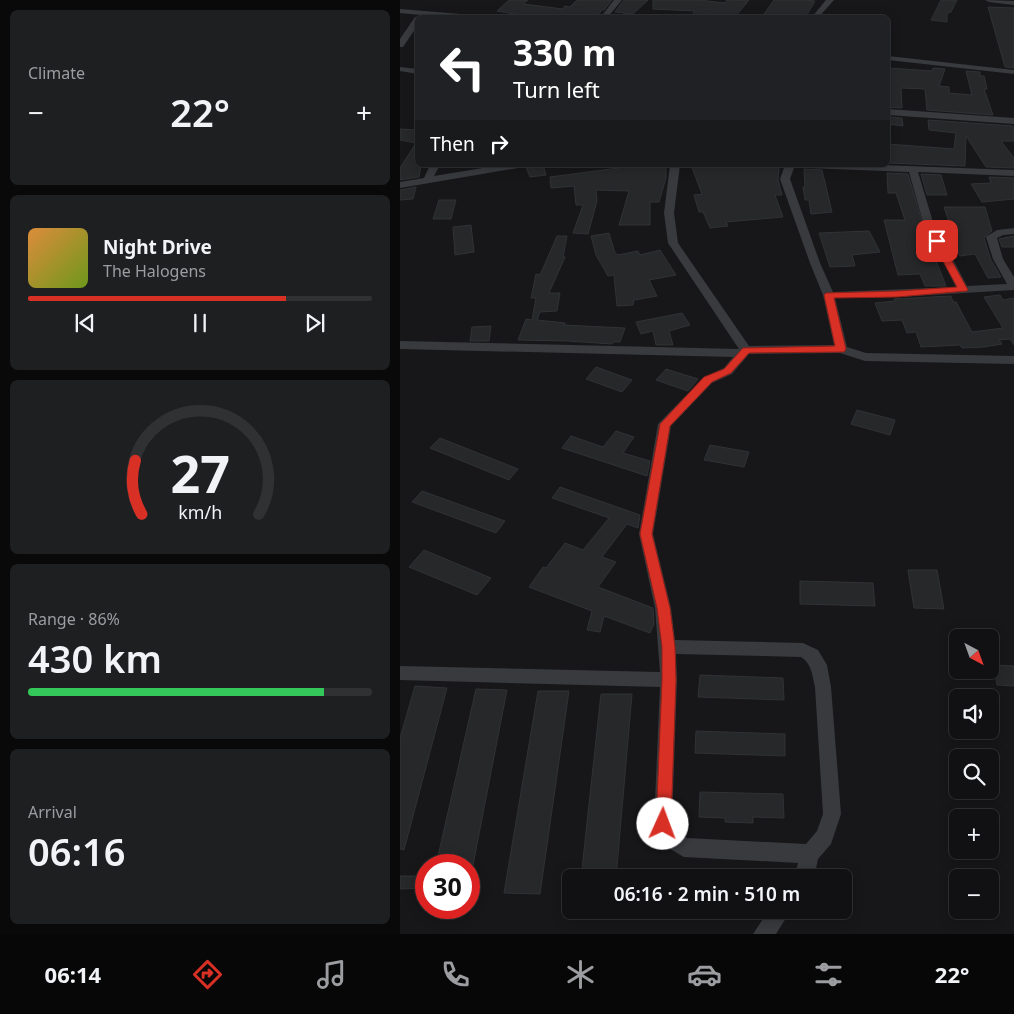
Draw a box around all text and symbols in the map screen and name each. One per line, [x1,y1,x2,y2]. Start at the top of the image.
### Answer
text: 330 m [513,29,616,76]
icon: left [430,35,495,100]
text: Climate [28,62,85,84]
text: Turn left [513,74,600,104]
text: 22° [170,86,230,138]
text: − [28,93,44,131]
text: + [356,93,372,131]
icon: right [485,130,513,158]
text: Then [430,131,475,157]
pin [916,220,958,262]
icon: arrive [923,227,951,255]
text: Night Drive [103,234,212,260]
text: The Halogens [103,260,206,282]
icon: previous [71,309,99,337]
icon: pause [186,309,214,337]
icon: next [301,309,329,337]
text: 27 [170,437,230,508]
text: km/h [178,500,222,524]
text: Range · 86% [28,608,120,630]
north arrow [949,629,999,679]
map controls [949,629,999,919]
text: 430 km [28,632,162,684]
button: sound [949,689,999,739]
button: search [949,749,999,799]
position arrow [636,797,688,849]
text: Arrival [28,801,77,823]
button: + [949,809,999,859]
text: 06:16 [28,825,125,877]
speed limit sign: 30 [415,854,480,919]
button: − [949,869,999,919]
text: 06:16 · 2 min · 510 m [614,881,800,907]
icon: directions [190,957,225,992]
icon: music [314,957,349,992]
icon: phone [438,957,473,992]
icon: climate [563,957,598,992]
icon: car [687,957,722,992]
icon: filters [811,957,846,992]
text: 06:14 [45,959,101,989]
text: 22° [935,959,969,989]

